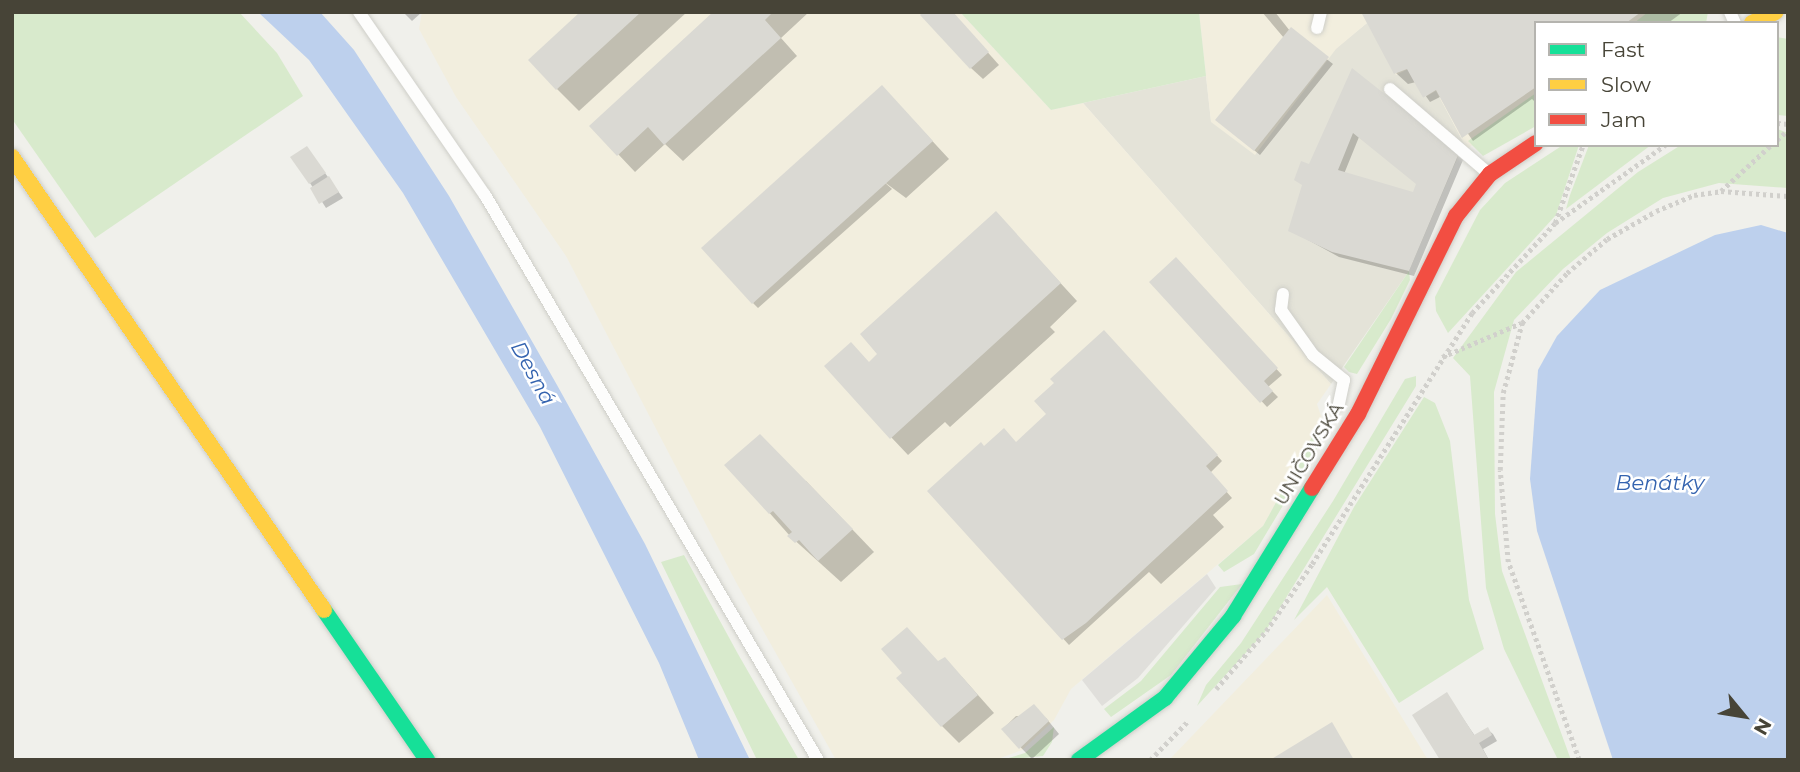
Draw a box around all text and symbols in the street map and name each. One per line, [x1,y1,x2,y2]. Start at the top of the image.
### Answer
legend [1534,21,1779,147]
text: Fast [1601,37,1645,62]
text: Slow [1601,72,1651,97]
text: Jam [1601,107,1646,132]
water label: Desná [505,337,561,409]
street label: UNIČOVSKÁ [1269,398,1349,510]
water label: Benátky [1616,470,1704,496]
north arrow [1709,681,1779,751]
text: N [1749,714,1776,739]

